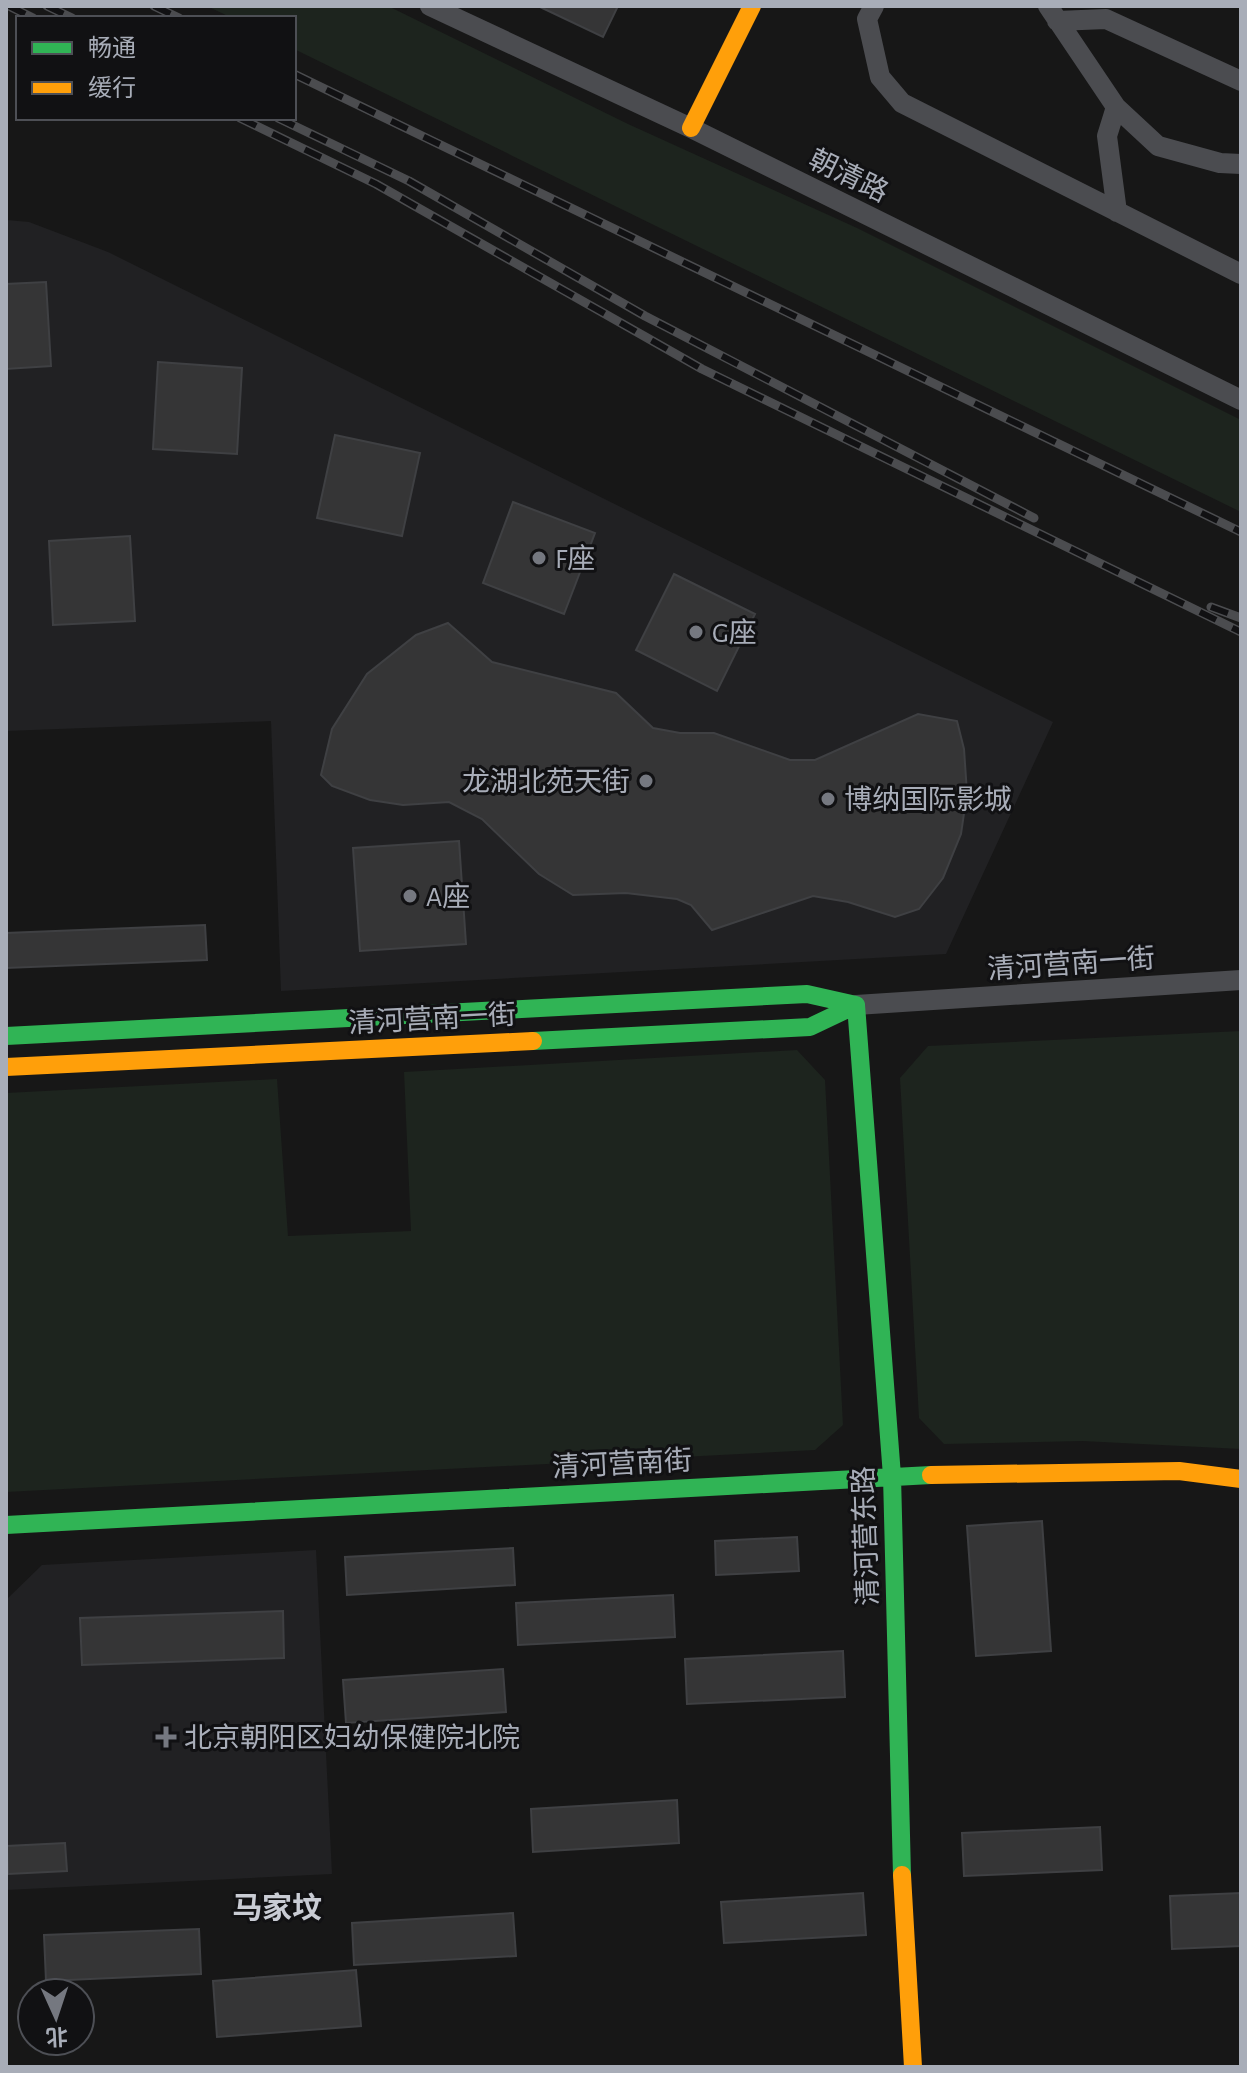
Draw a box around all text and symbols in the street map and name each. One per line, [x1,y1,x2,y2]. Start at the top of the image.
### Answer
legend [16,16,296,120]
text: 畅通 [88,35,136,61]
text: 缓行 [88,75,136,101]
street label: 朝清路 [804,144,893,208]
place label: F座 [555,544,595,574]
marker: F座 [530,549,548,567]
place label: G座 [712,618,757,648]
marker: G座 [687,623,705,641]
place label: 龙湖北苑天街 [462,767,630,797]
marker: 龙湖北苑天街 [637,772,655,790]
place label: 博纳国际影城 [844,785,1012,815]
marker: 博纳国际影城 [819,790,837,808]
place label: A座 [426,882,470,912]
marker: A座 [401,887,419,905]
street label: 清河营南一街 [986,943,1156,985]
street label: 清河营南一街 [347,1000,517,1038]
street label: 清河营南街 [551,1445,693,1483]
street label: 清河营东路 [849,1465,883,1606]
place label: 北京朝阳区妇幼保健院北院 [184,1723,520,1753]
marker: 北京朝阳区妇幼保健院北院 [155,1726,177,1748]
district label: 马家坟 [232,1892,322,1924]
north arrow [16,1977,96,2057]
text: 北 [45,2024,69,2049]

